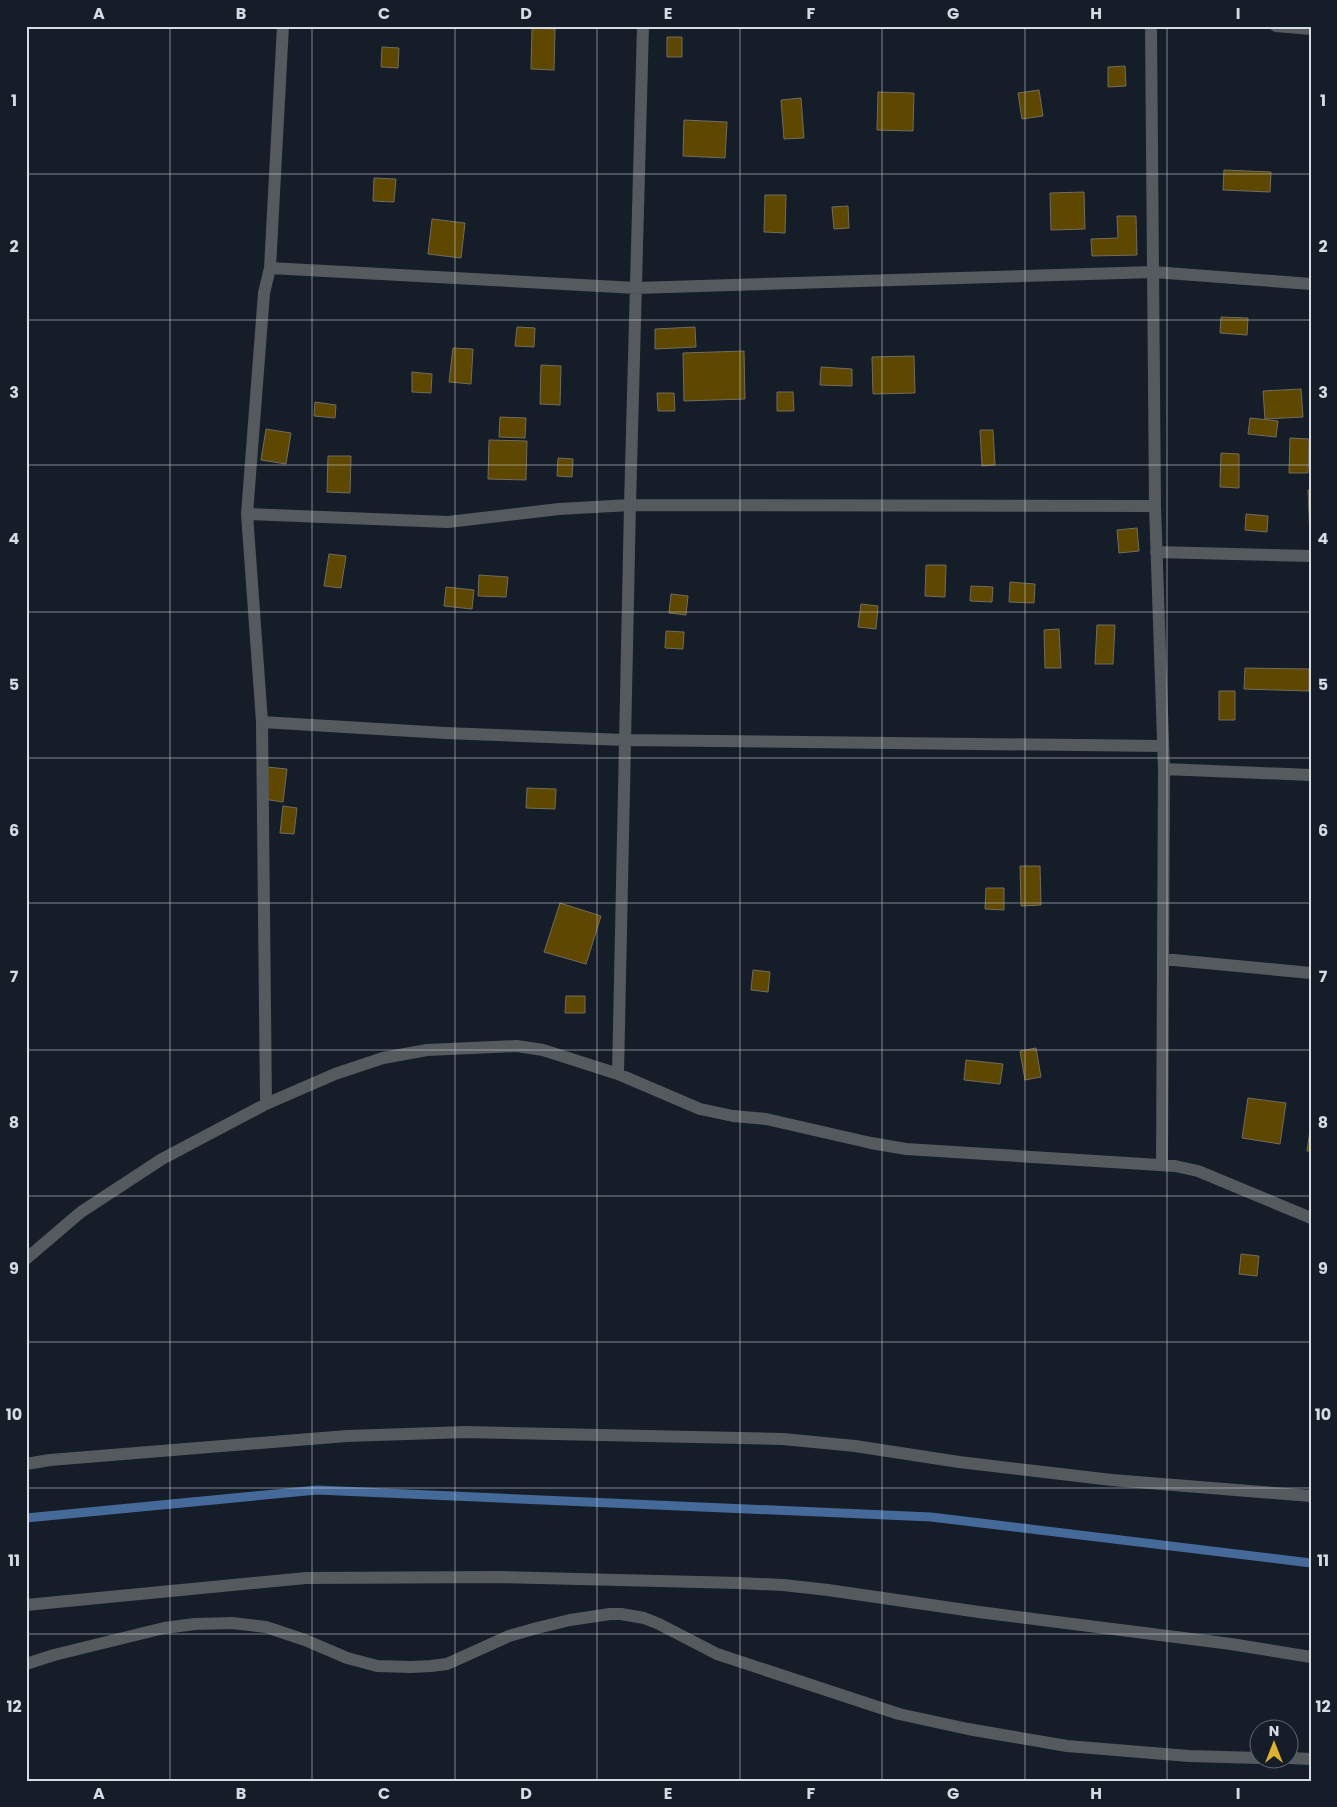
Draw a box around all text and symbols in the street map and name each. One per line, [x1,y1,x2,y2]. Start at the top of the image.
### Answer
text: A [93,2,105,25]
text: B [236,2,246,25]
text: C [378,2,390,25]
text: D [520,2,532,25]
text: E [664,2,672,25]
text: F [807,2,816,25]
text: G [947,2,959,25]
text: H [1090,2,1102,25]
text: I [1236,2,1240,25]
text: 1 [11,89,17,112]
text: 1 [1320,89,1326,112]
text: 2 [9,235,19,258]
text: 2 [1318,235,1328,258]
text: 3 [9,381,19,404]
text: 3 [1318,381,1328,404]
text: 4 [9,527,20,550]
text: 4 [1318,527,1329,550]
text: 5 [9,673,19,696]
text: 5 [1318,673,1328,696]
text: 6 [9,819,19,842]
text: 6 [1318,819,1328,842]
text: 7 [10,965,19,988]
text: 7 [1319,965,1328,988]
text: 8 [9,1111,19,1134]
text: 8 [1318,1111,1328,1134]
text: 9 [9,1257,19,1280]
text: 9 [1318,1257,1328,1280]
text: 10 [6,1403,22,1426]
text: 10 [1315,1403,1331,1426]
text: 11 [8,1549,20,1572]
text: 11 [1317,1549,1329,1572]
text: 12 [6,1695,22,1718]
text: 12 [1315,1695,1331,1718]
north arrow [1250,1720,1300,1770]
text: N [1269,1721,1279,1741]
text: A [93,1782,105,1805]
text: B [236,1782,246,1805]
text: C [378,1782,390,1805]
text: D [520,1782,532,1805]
text: E [664,1782,672,1805]
text: F [807,1782,816,1805]
text: G [947,1782,959,1805]
text: H [1090,1782,1102,1805]
text: I [1236,1782,1240,1805]

